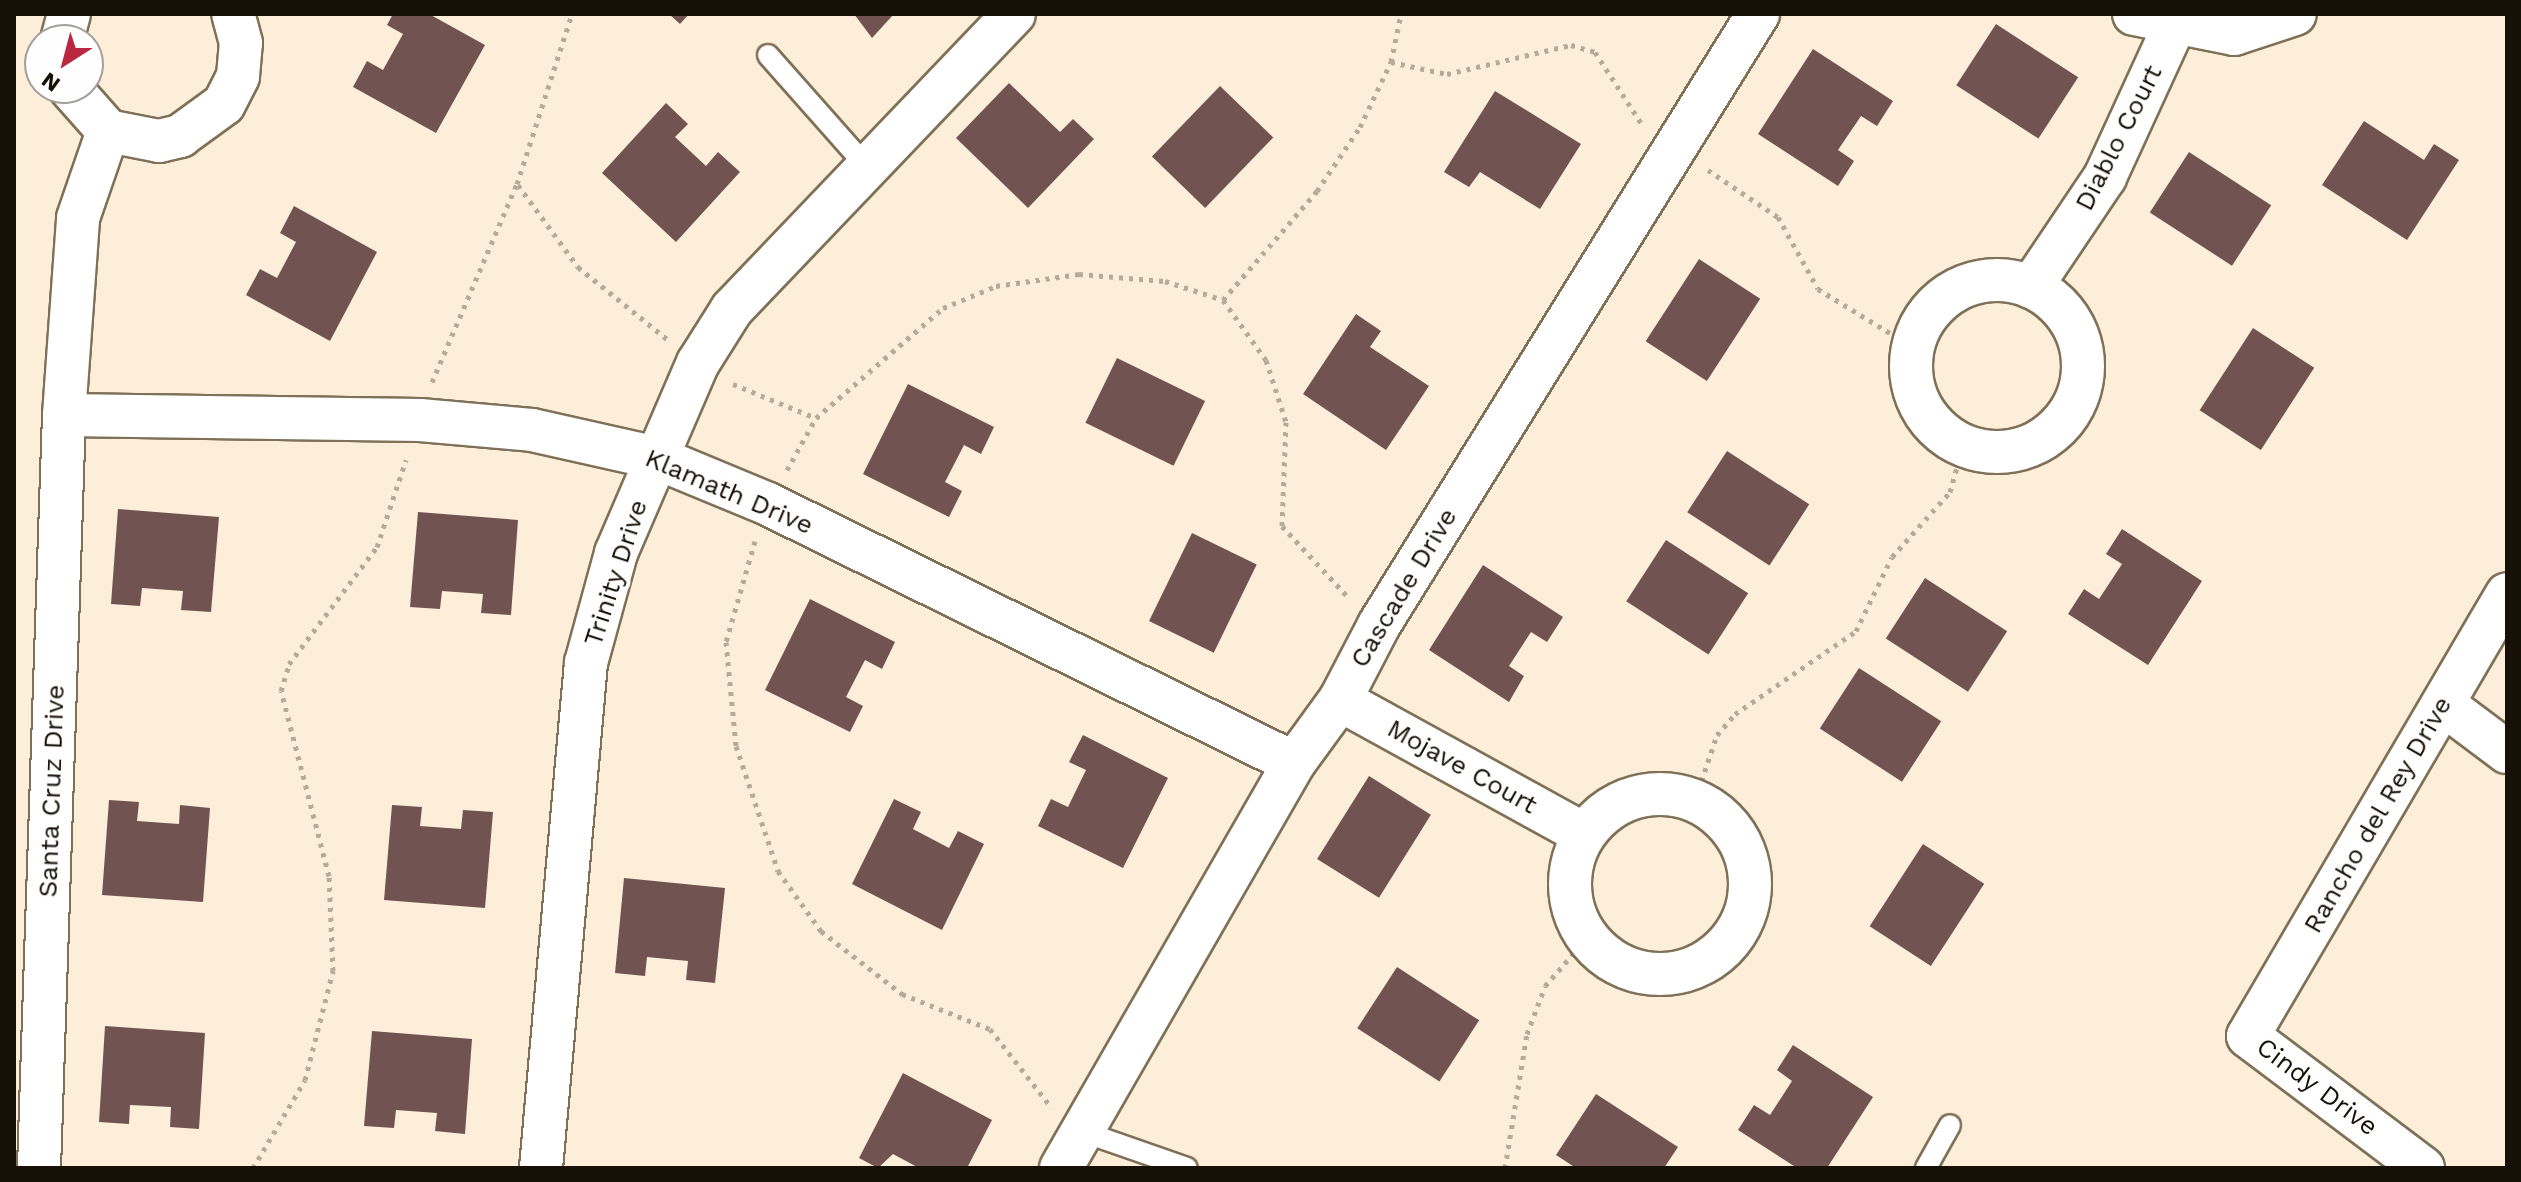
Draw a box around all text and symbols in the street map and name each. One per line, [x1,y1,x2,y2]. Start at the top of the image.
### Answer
north arrow [24,24,104,104]
street label: Diablo Court [2069,60,2169,216]
text: N [37,67,65,97]
street label: Klamath Drive [640,443,818,541]
street label: Trinity Drive [578,496,654,650]
street label: Cascade Drive [1344,503,1464,673]
street label: Santa Cruz Drive [33,684,71,898]
street label: Rancho del Rey Drive [2297,690,2459,940]
street label: Mojave Court [1382,713,1542,821]
street label: Cindy Drive [2250,1031,2384,1143]

